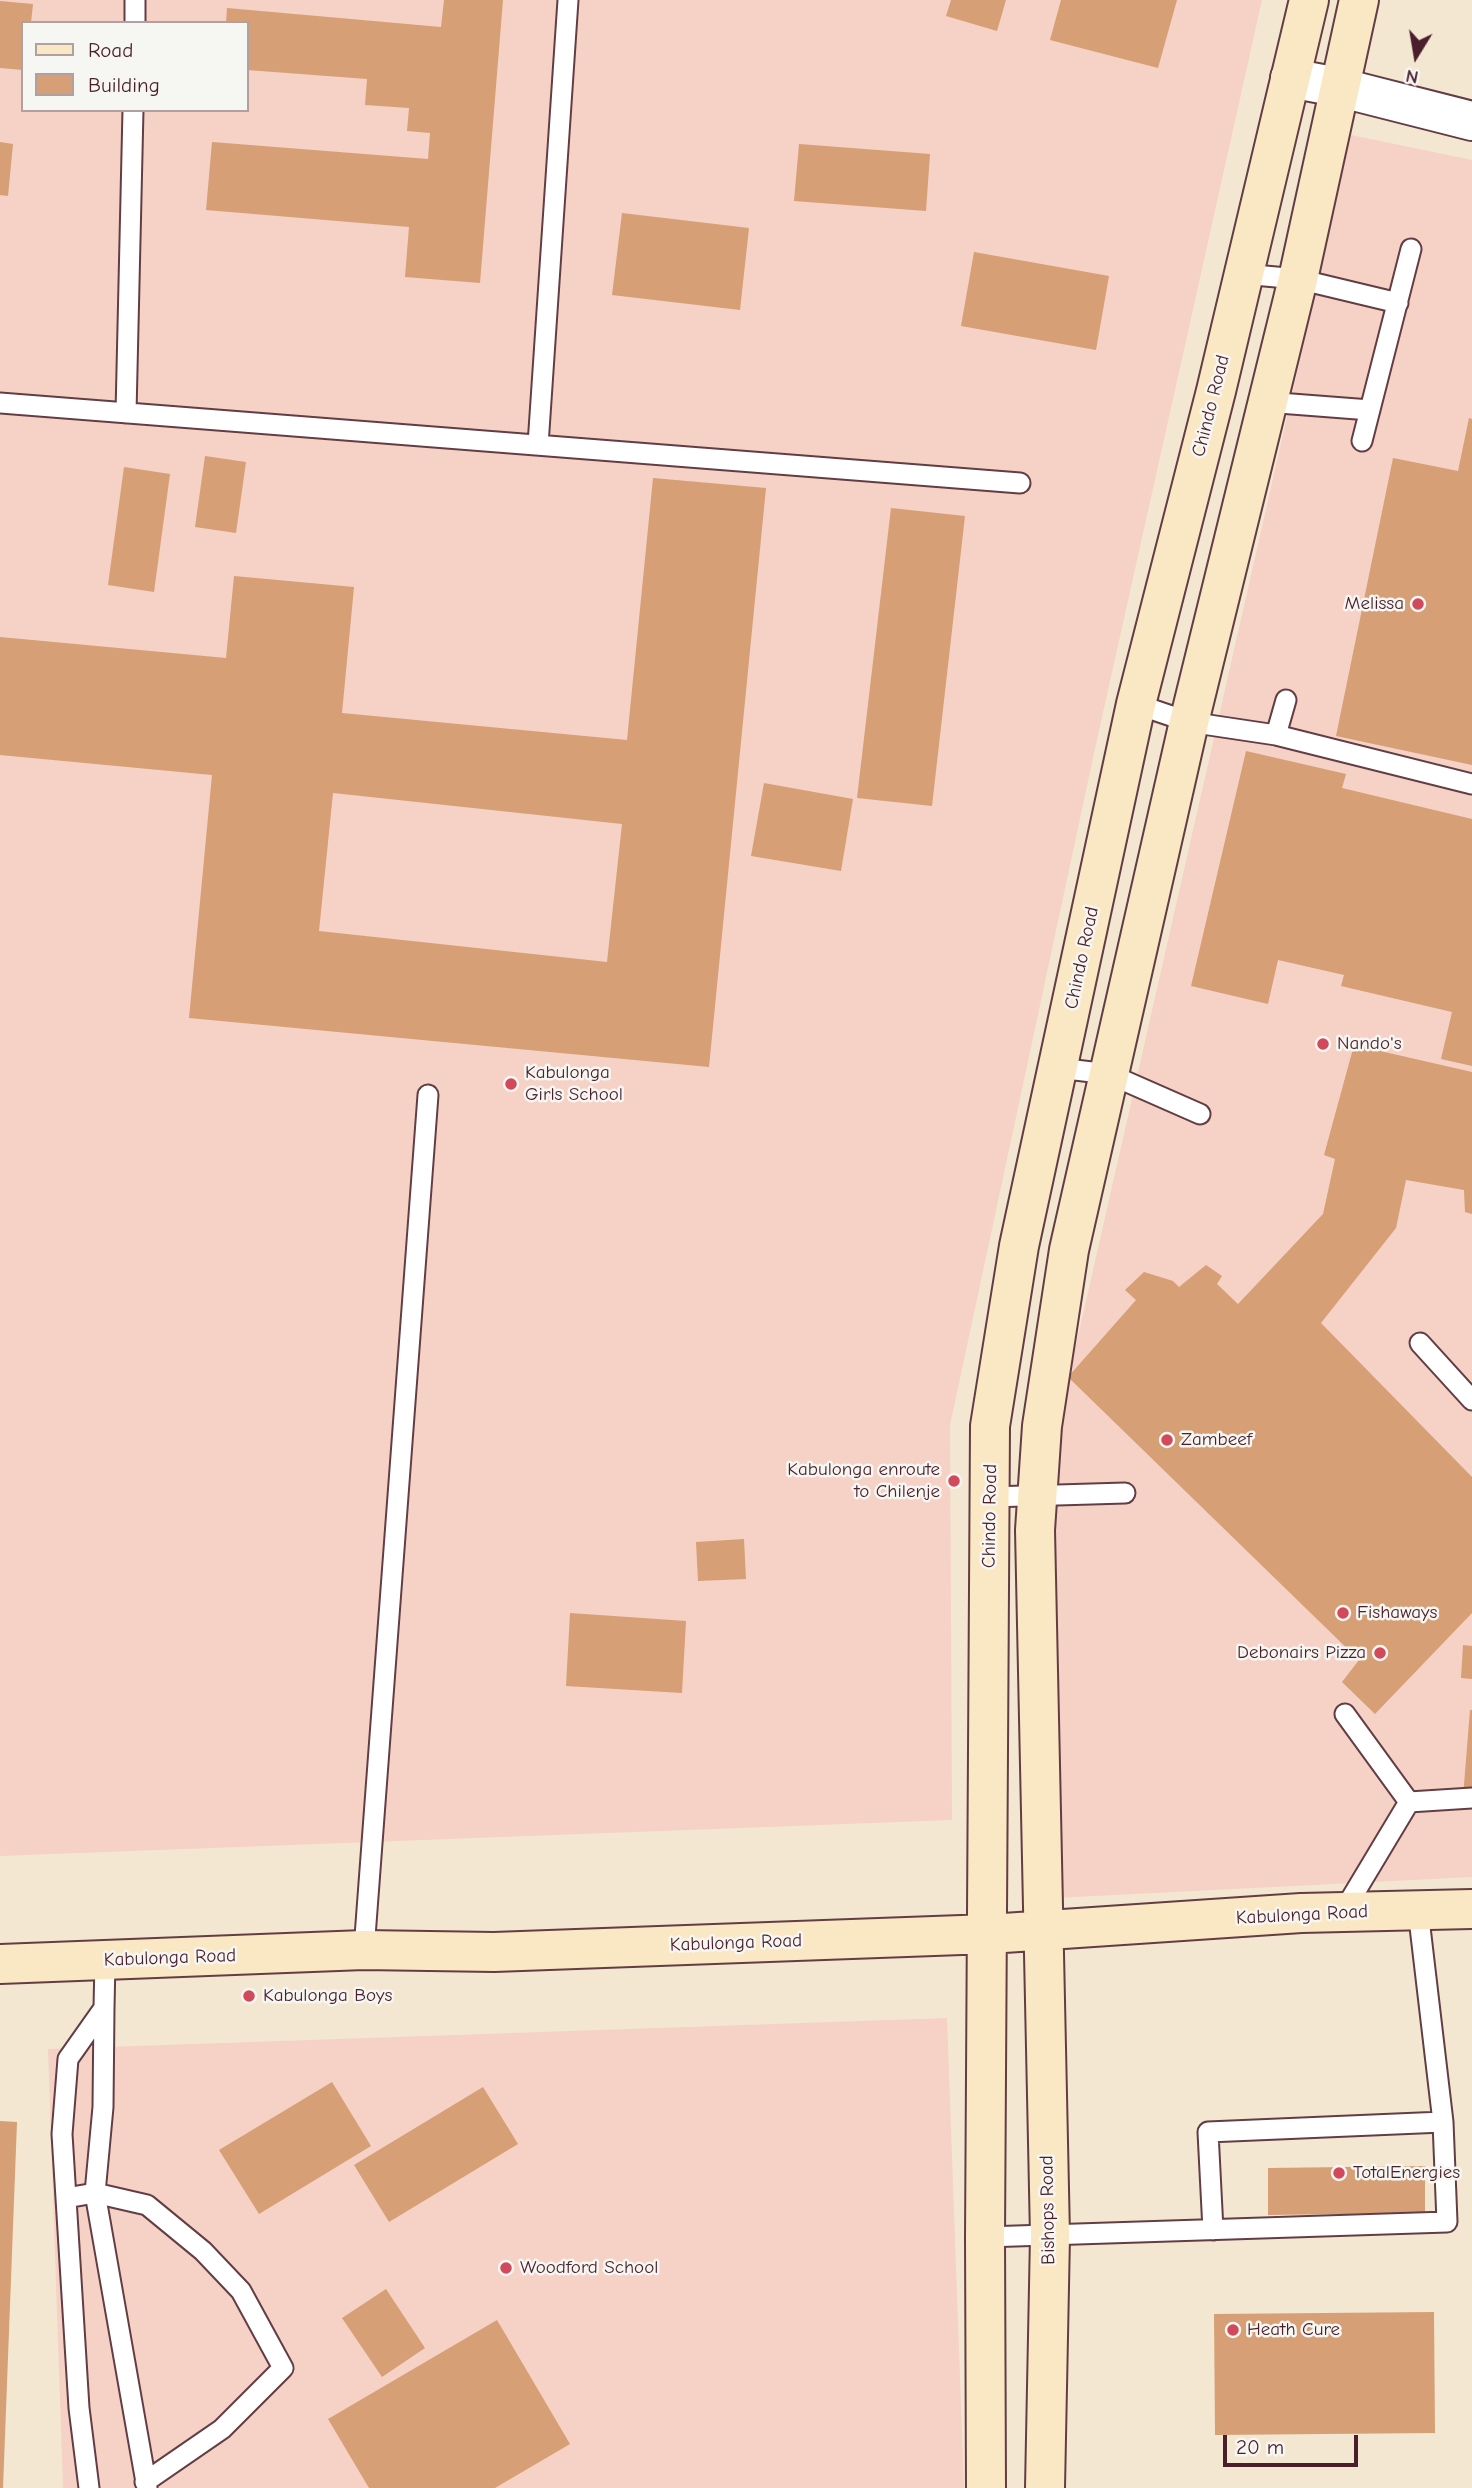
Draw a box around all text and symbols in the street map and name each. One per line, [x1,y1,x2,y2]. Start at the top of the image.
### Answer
legend [21,21,248,112]
north arrow [1381,21,1451,91]
text: Road [88,38,133,62]
text: N [1404,65,1420,89]
text: Building [88,73,160,97]
street label: Chindo Road [1187,353,1235,459]
place label: Melissa [1345,593,1404,615]
marker: Melissa [1410,596,1426,612]
street label: Chindo Road [1060,905,1104,1011]
place label: Nando's [1337,1033,1402,1055]
marker: Nando's [1315,1036,1331,1052]
place label: Kabulonga Girls School [525,1062,623,1106]
marker: Kabulonga Girls School [503,1076,519,1092]
place label: Zambeef [1181,1429,1252,1451]
marker: Zambeef [1159,1432,1175,1448]
place label: Kabulonga enroute to Chilenje [787,1459,940,1503]
street label: Chindo Road [978,1464,1002,1568]
marker: Kabulonga enroute to Chilenje [946,1473,962,1489]
place label: Fishaways [1357,1602,1437,1624]
marker: Fishaways [1335,1605,1351,1621]
place label: Debonairs Pizza [1237,1642,1366,1664]
marker: Debonairs Pizza [1372,1645,1388,1661]
street label: Kabulonga Road [1235,1900,1369,1930]
street label: Kabulonga Road [670,1929,802,1957]
street label: Kabulonga Road [104,1944,236,1972]
place label: Kabulonga Boys [263,1985,392,2007]
marker: Kabulonga Boys [241,1988,257,2004]
street label: Bishops Road [1036,2155,1060,2265]
place label: TotalEnergies [1353,2162,1460,2184]
marker: TotalEnergies [1331,2165,1347,2181]
place label: Woodford School [520,2257,658,2279]
marker: Woodford School [498,2260,514,2276]
place label: Heath Cure [1247,2319,1340,2341]
marker: Heath Cure [1225,2322,1241,2338]
scale bar [1227,2422,1362,2466]
text: 20 m [1236,2435,1284,2459]

